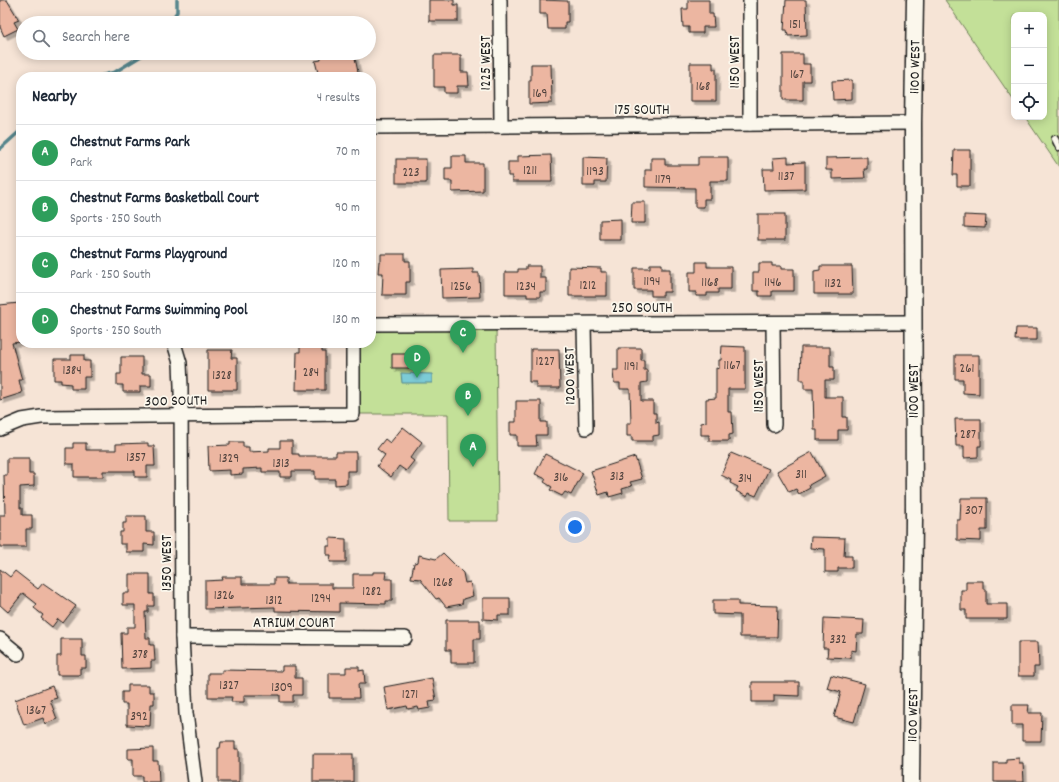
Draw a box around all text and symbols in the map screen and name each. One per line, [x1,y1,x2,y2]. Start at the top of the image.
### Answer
map controls [1011,12,1047,120]
button: + [1011,12,1047,48]
search box [16,16,376,60]
house number: 151 [789,16,801,35]
icon: search [30,27,52,49]
text: Search here [62,27,130,49]
street label: 1150 WEST [725,35,747,89]
street label: 1225 WEST [476,36,498,90]
street label: 1100 WEST [905,40,927,94]
button: − [1011,48,1047,84]
house number: 167 [790,66,804,85]
house number: 168 [696,78,710,97]
button: locate [1011,84,1047,120]
house number: 169 [532,85,548,104]
text: Nearby [32,86,76,110]
text: 4 results [317,89,360,108]
street label: 175 SOUTH [614,100,670,122]
text: Chestnut Farms Park [70,132,190,154]
text: A [41,143,49,162]
text: 70 m [336,143,360,162]
text: Park [70,154,92,173]
house number: 1211 [523,162,537,181]
house number: 1193 [586,163,604,182]
house number: 223 [402,164,420,183]
house number: 1137 [778,168,794,187]
house number: 1179 [655,171,671,190]
text: Chestnut Farms Basketball Court [70,188,259,210]
text: B [42,199,48,218]
text: 90 m [335,199,360,218]
text: Sports · 250 South [70,210,161,229]
text: Chestnut Farms Playground [70,244,227,266]
text: C [42,255,48,274]
text: 120 m [332,255,360,274]
text: Park · 250 South [70,266,151,285]
house number: 1194 [643,273,661,292]
house number: 1168 [701,274,719,293]
house number: 1146 [764,274,782,293]
house number: 1132 [824,275,842,294]
house number: 1212 [579,277,597,296]
house number: 1256 [451,278,471,297]
house number: 1234 [516,278,536,297]
street label: 250 SOUTH [611,298,673,320]
text: Chestnut Farms Swimming Pool [70,300,247,322]
text: D [42,311,48,330]
text: 130 m [332,311,360,330]
pin: C [450,320,476,353]
text: Sports · 250 South [70,322,161,341]
pin: D [404,345,430,378]
street label: 1200 WEST [559,347,583,405]
house number: 1227 [535,353,555,372]
house number: 1167 [723,357,741,376]
house number: 1191 [624,358,638,377]
street label: 1150 WEST [749,359,771,413]
house number: 261 [960,360,974,379]
house number: 1384 [62,362,82,381]
house number: 284 [303,364,319,383]
street label: 1100 WEST [904,364,926,418]
house number: 1328 [212,367,232,386]
pin: B [455,383,481,416]
street label: 300 SOUTH [145,390,208,414]
house number: 287 [960,426,976,445]
pin: A [460,434,486,467]
house number: 1357 [126,449,146,468]
house number: 1329 [219,450,239,469]
house number: 1313 [272,455,290,474]
house number: 311 [795,466,807,485]
house number: 313 [610,468,624,487]
house number: 316 [554,469,569,488]
house number: 314 [738,470,752,489]
house number: 307 [965,502,983,521]
your location [565,517,585,537]
street label: 1350 WEST [157,535,179,591]
house number: 1268 [433,574,453,593]
house number: 1282 [362,583,382,602]
house number: 1326 [214,587,234,606]
house number: 1294 [311,590,331,609]
house number: 1312 [265,592,283,611]
street label: ATRIUM COURT [253,613,335,635]
house number: 332 [829,631,847,650]
house number: 378 [132,646,148,665]
house number: 1327 [219,677,239,696]
house number: 1309 [271,679,293,698]
house number: 1271 [402,686,418,705]
street label: 1100 WEST [903,688,925,742]
house number: 1367 [26,702,46,721]
house number: 392 [130,708,148,727]

